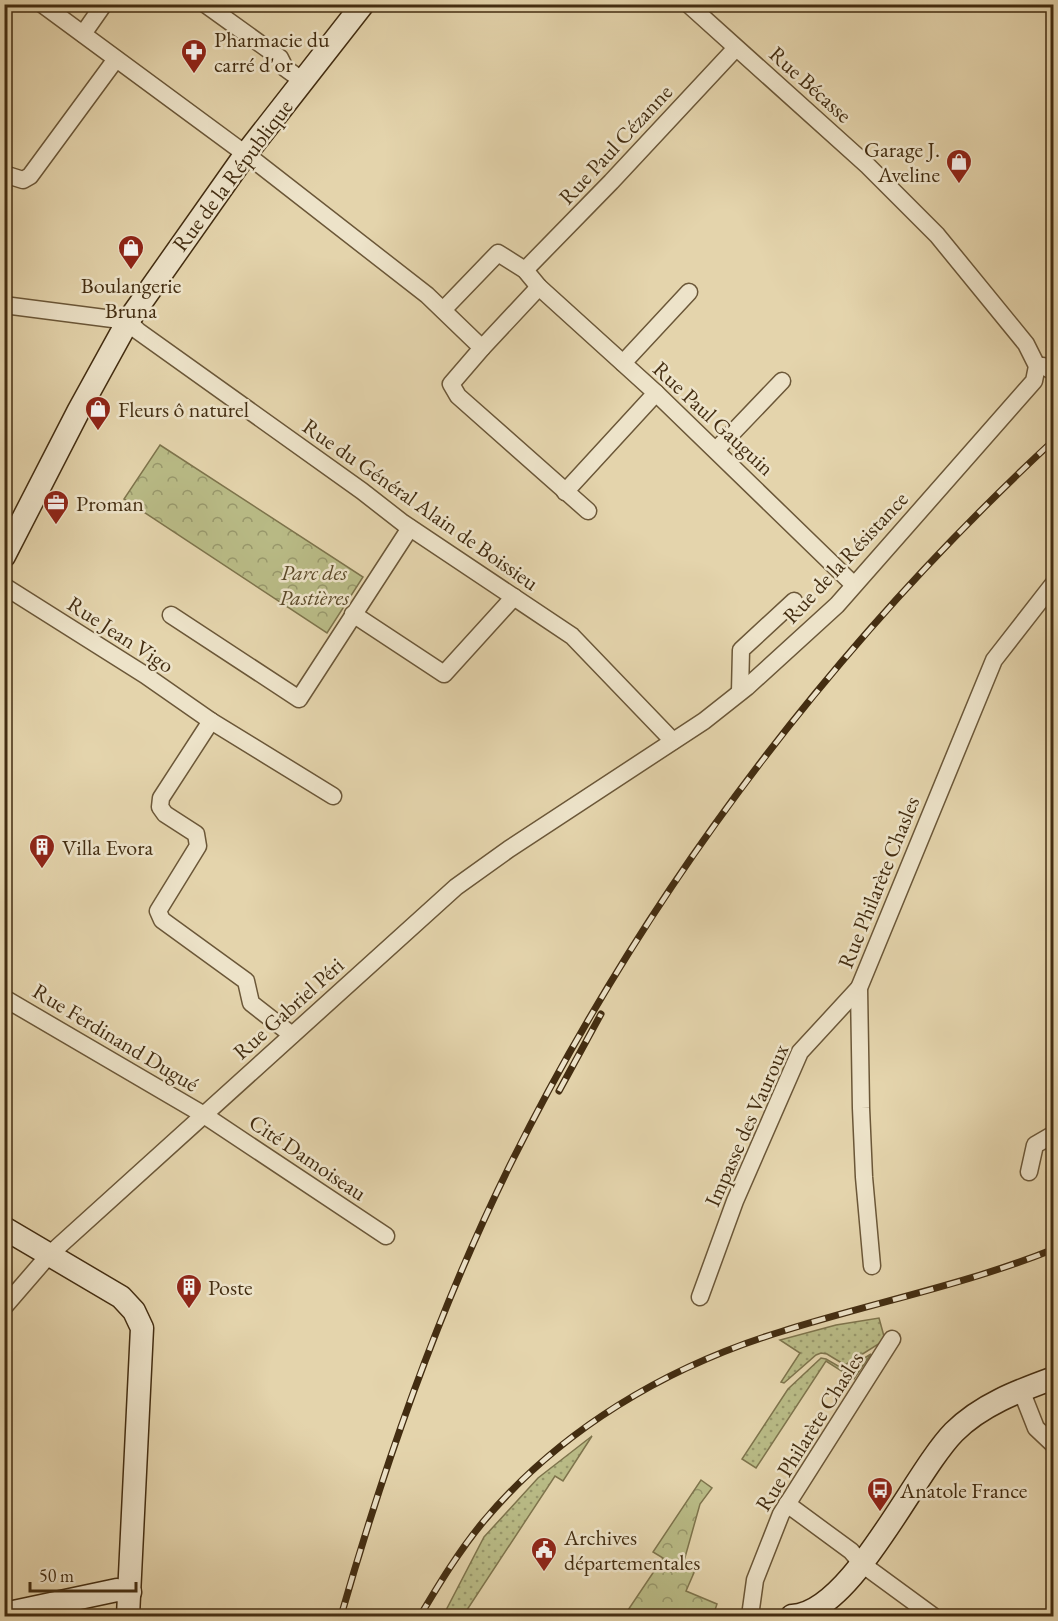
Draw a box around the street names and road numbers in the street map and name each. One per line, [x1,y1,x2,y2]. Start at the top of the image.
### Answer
street label: Rue Bécasse [763,40,858,129]
street label: Rue Paul Cézanne [552,78,679,211]
street label: Rue de la République [166,93,299,257]
street label: Rue Paul Gauguin [647,355,781,482]
street label: Rue du Général Alain de Boissieu [297,412,545,597]
street label: Rue de la Résistance [776,485,915,630]
street label: Rue Jean Vigo [62,589,180,680]
street label: Rue Philarète Chasles [831,792,926,972]
street label: Rue Gabriel Péri [227,951,350,1066]
street label: Rue Ferdinand Dugué [27,976,204,1099]
street label: Impasse des Vauroux [698,1039,796,1211]
street label: Cité Damoiseau [243,1107,372,1208]
street label: Rue Philarète Chasles [749,1346,870,1516]

